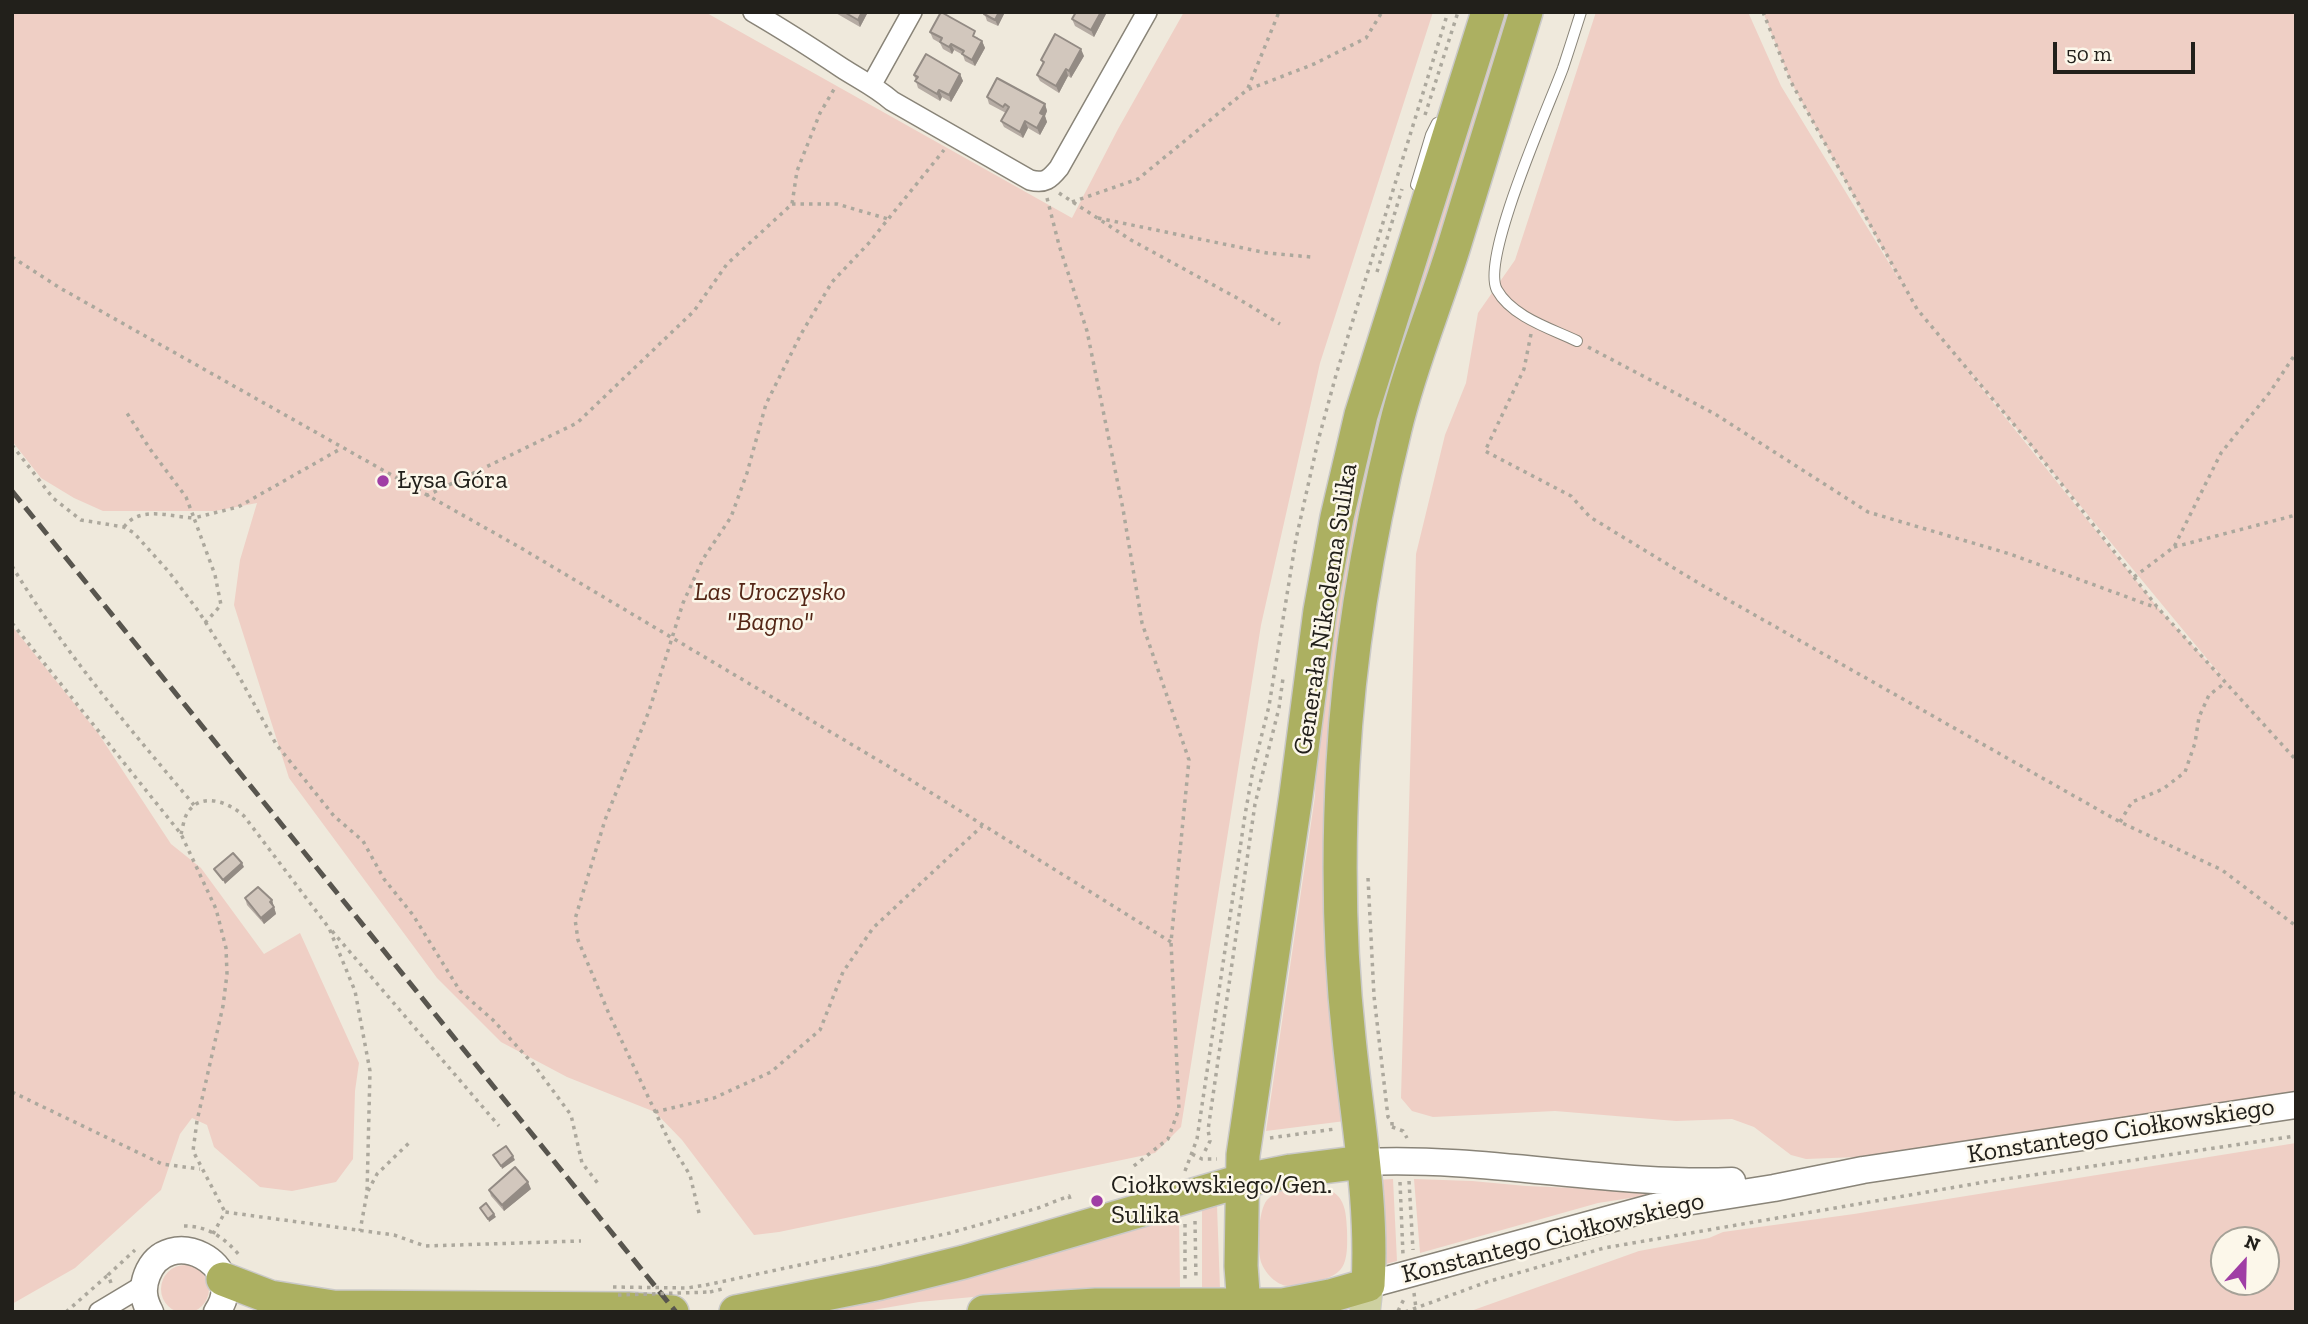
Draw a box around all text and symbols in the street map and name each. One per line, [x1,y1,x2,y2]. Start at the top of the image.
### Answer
scale bar [2056,28,2198,72]
text: 50 m [2066,41,2112,66]
street label: Generała Nikodema Sulika [1288,461,1364,757]
place label: Łysa Góra [397,465,508,497]
marker: Łysa Góra [375,473,391,489]
park label: Las Uroczysko "Bagno" [694,577,846,638]
street label: Konstantego Ciołkowskiego [1965,1091,2277,1171]
place label: Ciołkowskiego/Gen. Sulika [1111,1170,1332,1232]
street label: Konstantego Ciołkowskiego [1399,1185,1707,1291]
marker: Ciołkowskiego/Gen. Sulika [1089,1193,1105,1209]
north arrow [2210,1226,2280,1296]
text: N [2241,1230,2263,1256]

